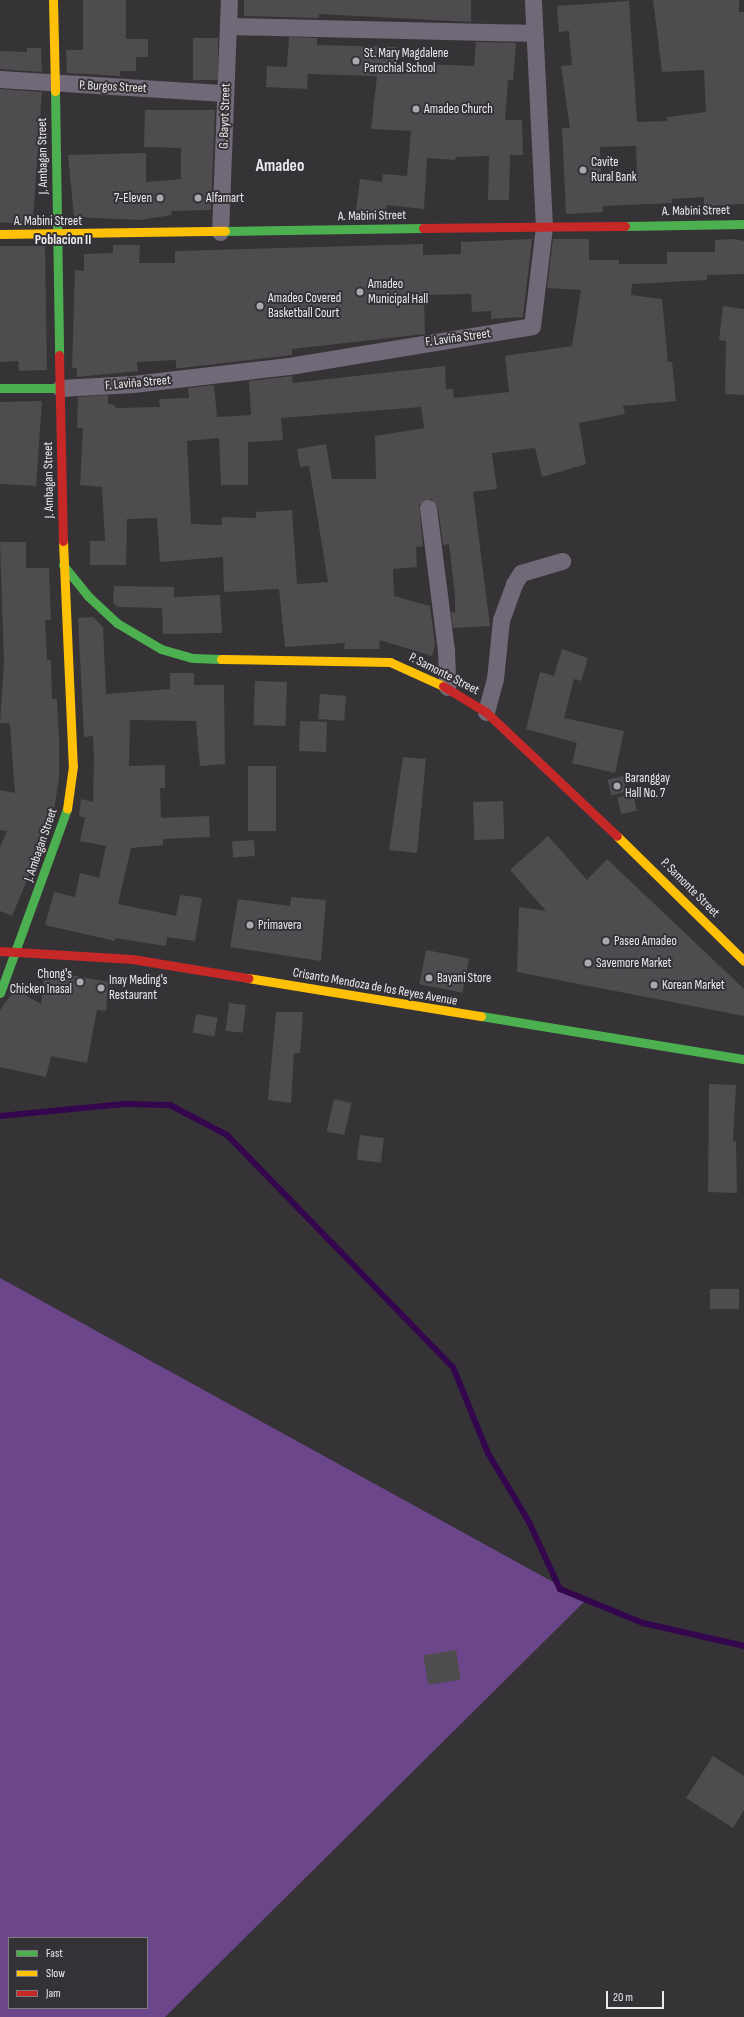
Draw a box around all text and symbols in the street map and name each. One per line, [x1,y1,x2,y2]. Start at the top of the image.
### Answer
place label: St. Mary Magdalene Parochial School [364,46,449,77]
marker: St. Mary Magdalene Parochial School [351,56,361,66]
street label: P. Burgos Street [79,77,147,97]
street label: G. Bayot Street [216,83,234,149]
place label: Amadeo Church [424,101,493,117]
marker: Amadeo Church [411,104,421,114]
street label: J. Ambagan Street [35,118,51,194]
place label: Cavite Rural Bank [591,155,637,186]
district label: Amadeo [256,157,304,177]
marker: Cavite Rural Bank [578,165,588,175]
place label: 7-Eleven [114,190,152,206]
place label: Alfamart [206,190,244,206]
marker: 7-Eleven [155,193,165,203]
marker: Alfamart [193,193,203,203]
street label: A. Mabini Street [662,203,730,219]
street label: A. Mabini Street [338,208,406,224]
street label: A. Mabini Street [14,213,82,229]
district label: Poblacion II [35,232,91,248]
place label: Amadeo Municipal Hall [368,277,428,308]
marker: Amadeo Municipal Hall [355,287,365,297]
place label: Amadeo Covered Basketball Court [268,291,341,322]
marker: Amadeo Covered Basketball Court [255,301,265,311]
street label: F. Laviña Street [424,326,492,350]
street label: F. Laviña Street [105,372,171,394]
street label: J. Ambagan Street [41,442,57,518]
street label: P. Samonte Street [406,650,482,698]
place label: Baranggay Hall No. 7 [625,771,670,802]
marker: Baranggay Hall No. 7 [612,781,622,791]
street label: J. Ambagan Street [21,806,61,884]
street label: P. Samonte Street [657,855,723,921]
place label: Primavera [258,917,302,933]
marker: Primavera [245,920,255,930]
place label: Paseo Amadeo [614,933,677,949]
marker: Paseo Amadeo [601,936,611,946]
place label: Savemore Market [596,955,672,971]
marker: Savemore Market [583,958,593,968]
street label: Crisanto Mendoza de los Reyes Avenue [291,965,459,1009]
place label: Chong's Chicken Inasal [10,967,72,998]
place label: Bayani Store [437,970,491,986]
place label: Inay Meding's Restaurant [109,973,167,1004]
marker: Bayani Store [424,973,434,983]
marker: Chong's Chicken Inasal [75,977,85,987]
place label: Korean Market [662,977,725,993]
marker: Korean Market [649,980,659,990]
marker: Inay Meding's Restaurant [96,983,106,993]
legend [8,1937,148,2009]
text: Fast [46,1946,63,1961]
text: Slow [46,1966,65,1981]
scale bar [608,1983,666,2009]
text: Jam [46,1986,61,2001]
text: 20 m [613,1990,633,2005]

